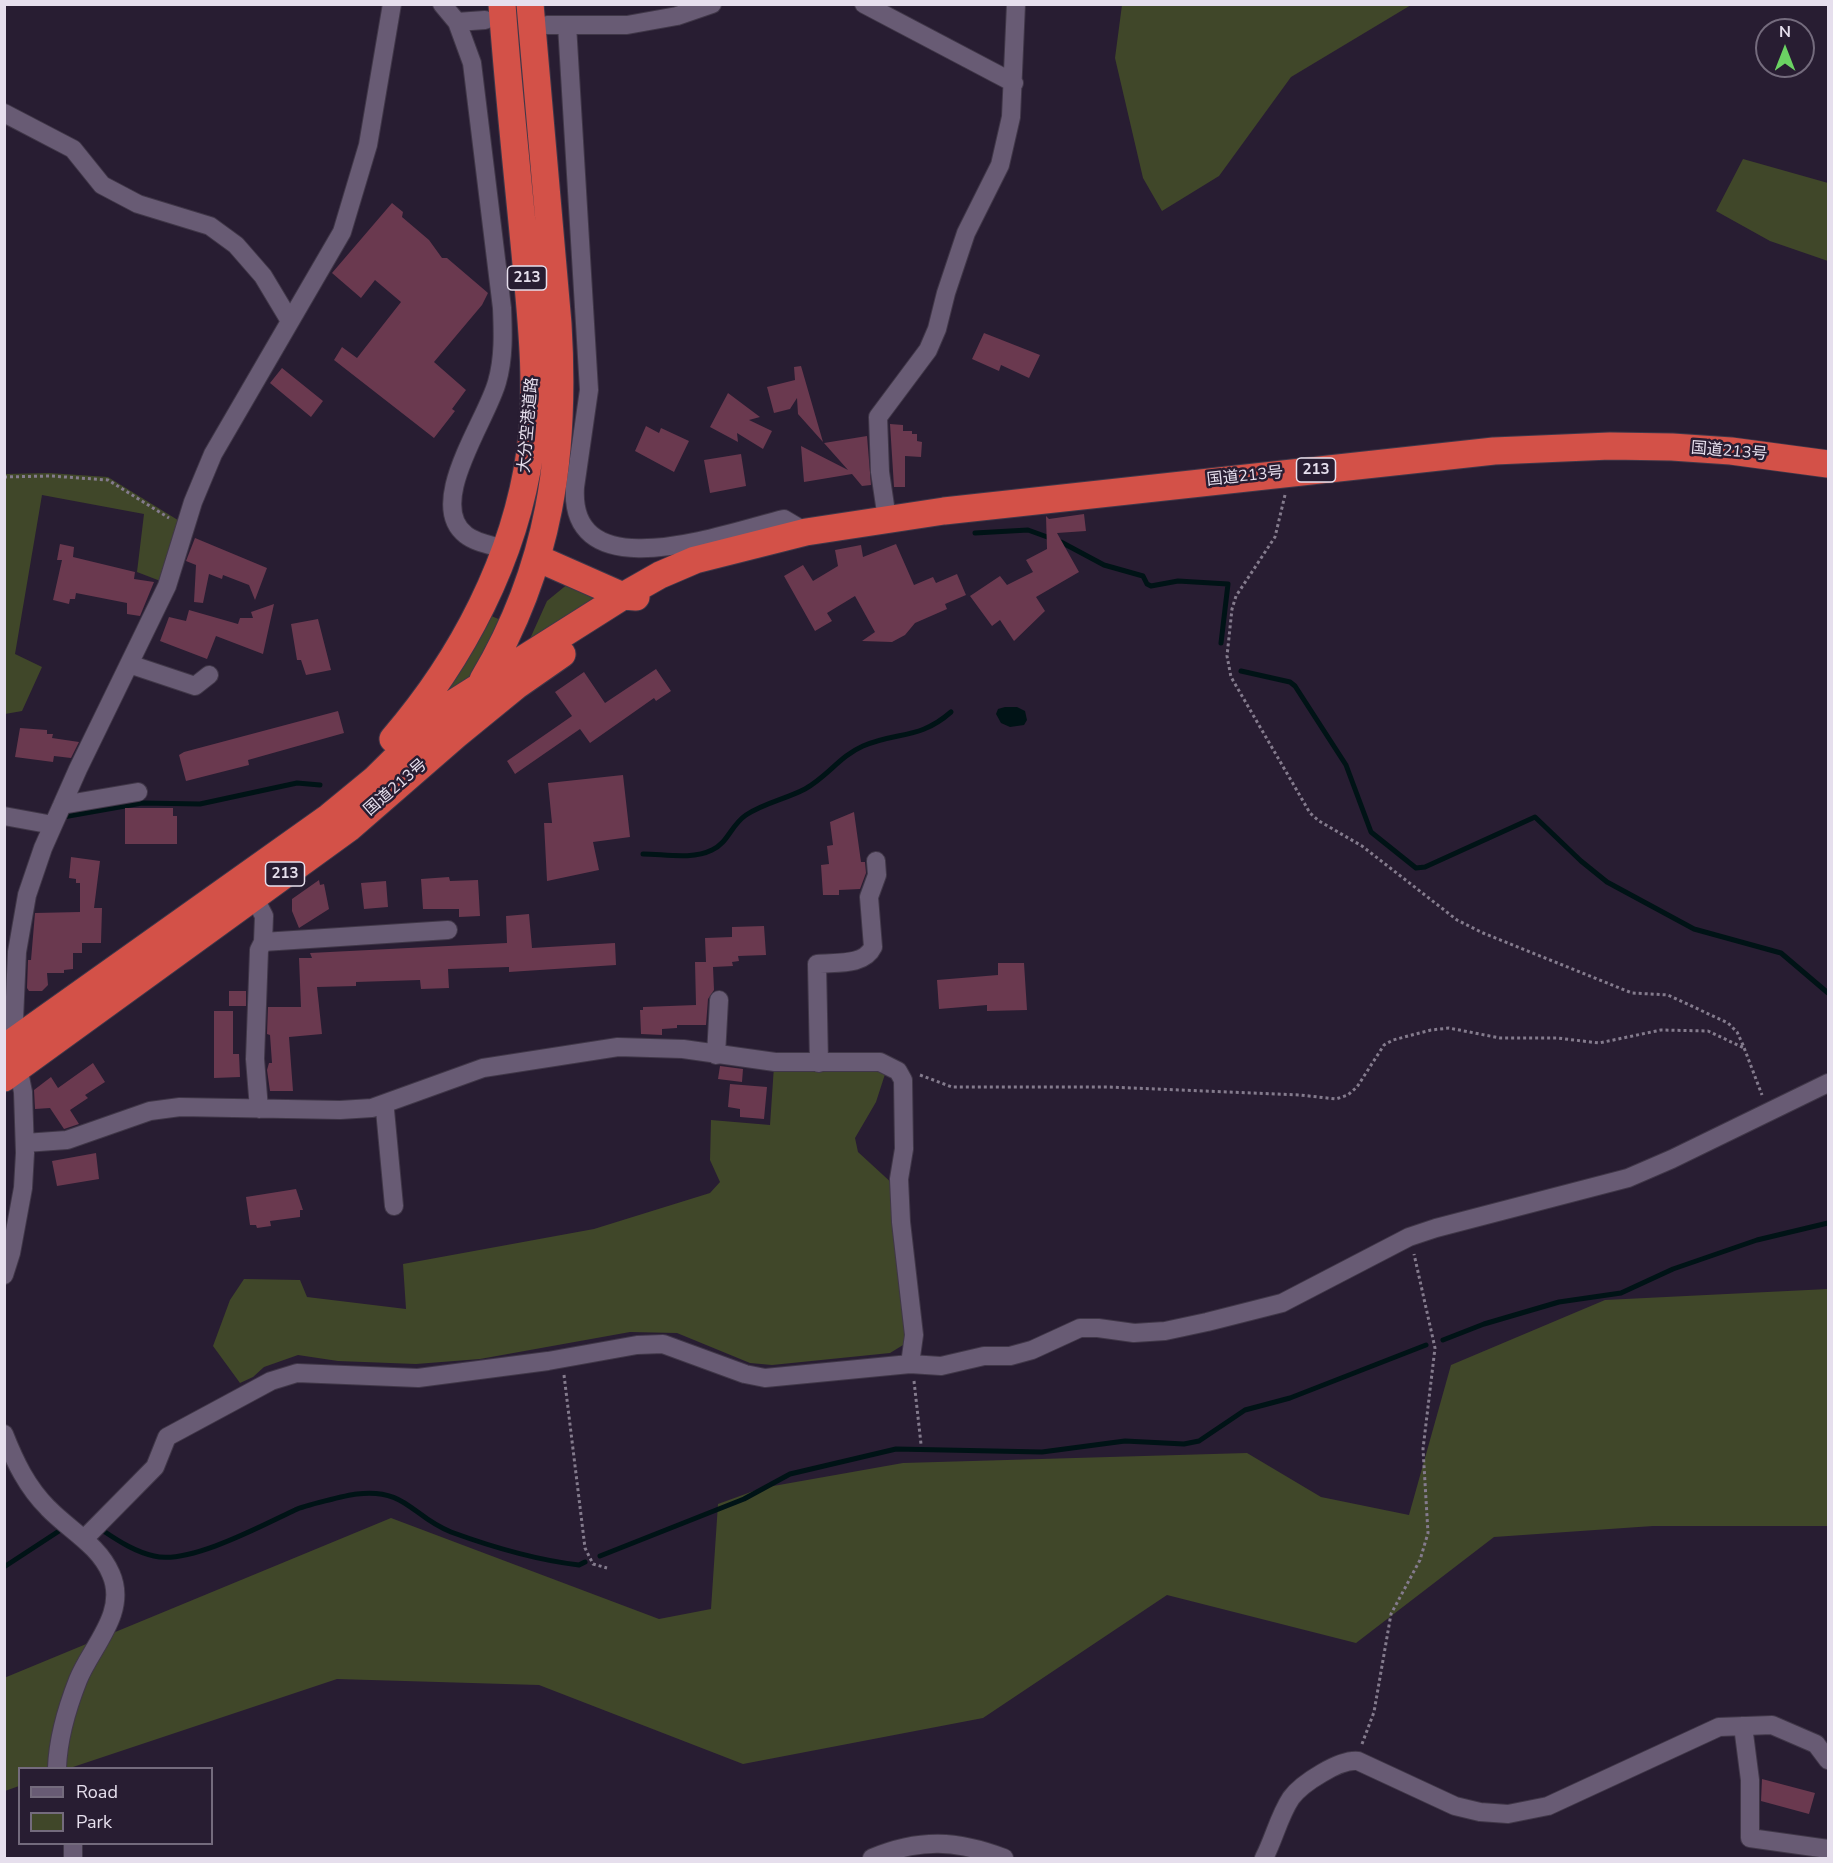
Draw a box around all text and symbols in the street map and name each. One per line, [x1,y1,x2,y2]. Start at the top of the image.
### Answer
north arrow [1755,18,1815,78]
text: N [1779,21,1791,43]
road number: 213 [508,266,546,290]
street label: 大分空港道路 [515,376,543,474]
street label: 国道213号 [1690,439,1768,465]
road number: 213 [1296,458,1336,482]
street label: 国道213号 [1206,463,1284,491]
street label: 国道213号 [361,756,431,820]
road number: 213 [266,862,304,886]
legend [18,1767,213,1845]
text: Road [76,1780,118,1804]
text: Park [76,1810,112,1834]

